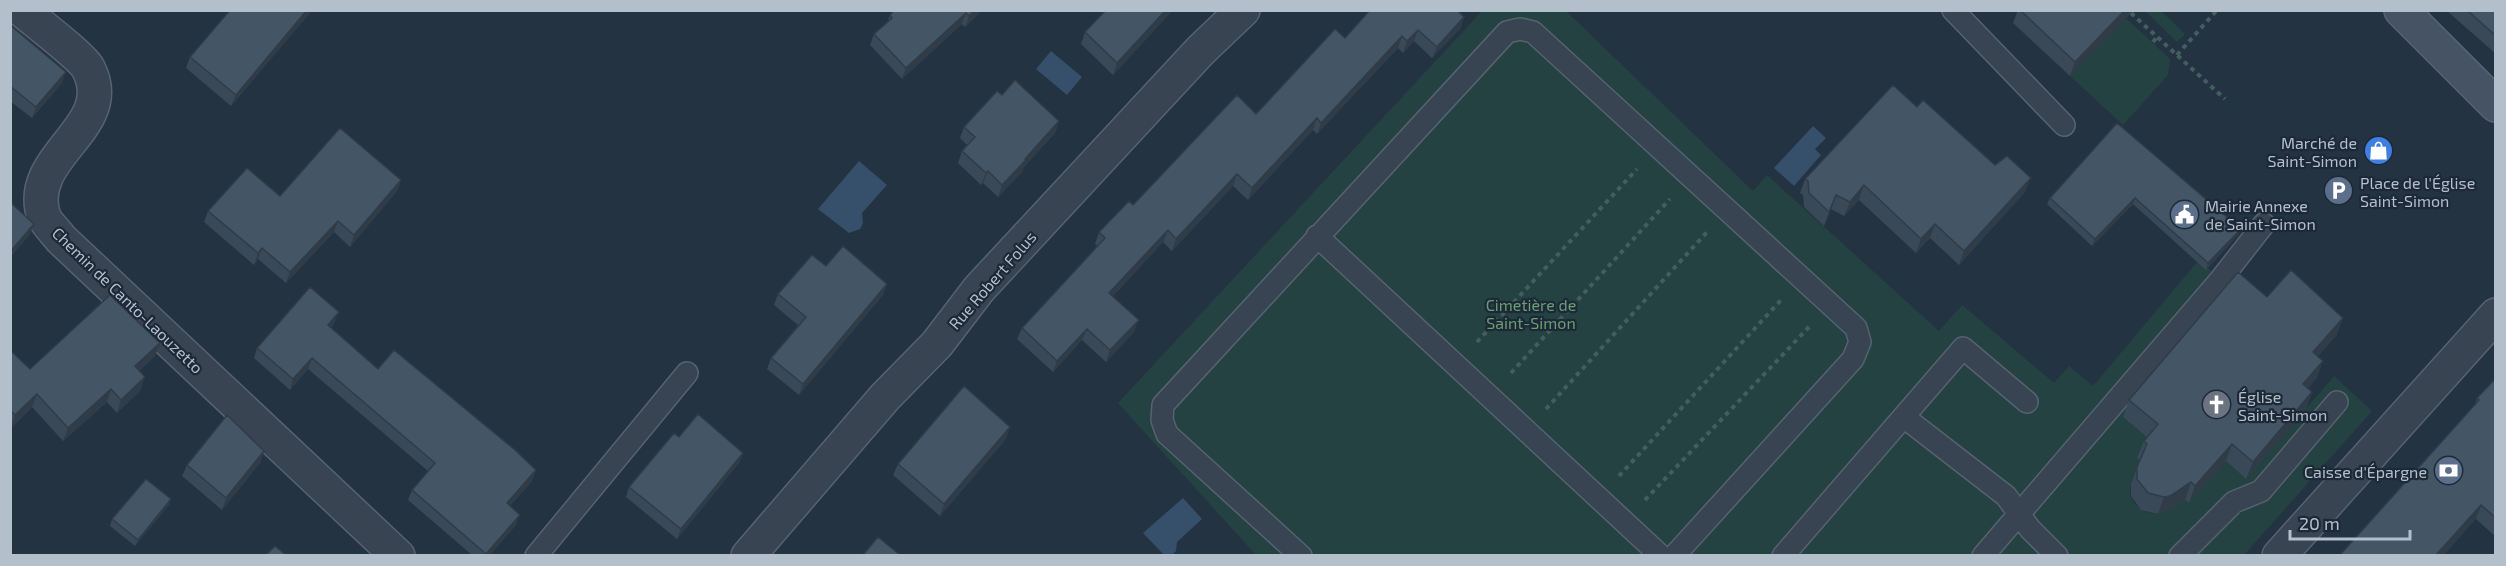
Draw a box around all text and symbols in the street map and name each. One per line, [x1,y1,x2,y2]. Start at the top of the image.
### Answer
place label: Marché de Saint-Simon [2268,133,2357,170]
shop icon: Marché de Saint-Simon [2362,135,2394,167]
place label: Place de l'Église Saint-Simon [2360,173,2475,210]
parking icon: Place de l'Église Saint-Simon [2323,175,2355,207]
place label: Mairie Annexe de Saint-Simon [2205,196,2316,233]
public building icon: Mairie Annexe de Saint-Simon [2168,198,2200,230]
street label: Chemin de Canto-Laouzetto [49,223,207,377]
street label: Rue Robert Folus [944,227,1040,333]
park label: Cimetière de Saint-Simon [1486,295,1576,332]
place label: Église Saint-Simon [2238,387,2327,424]
church icon: Église Saint-Simon [2201,389,2233,421]
bank icon: Caisse d'Épargne [2432,455,2464,487]
place label: Caisse d'Épargne [2304,462,2427,481]
scale bar [2290,503,2410,541]
text: 20 m [2299,512,2340,534]

